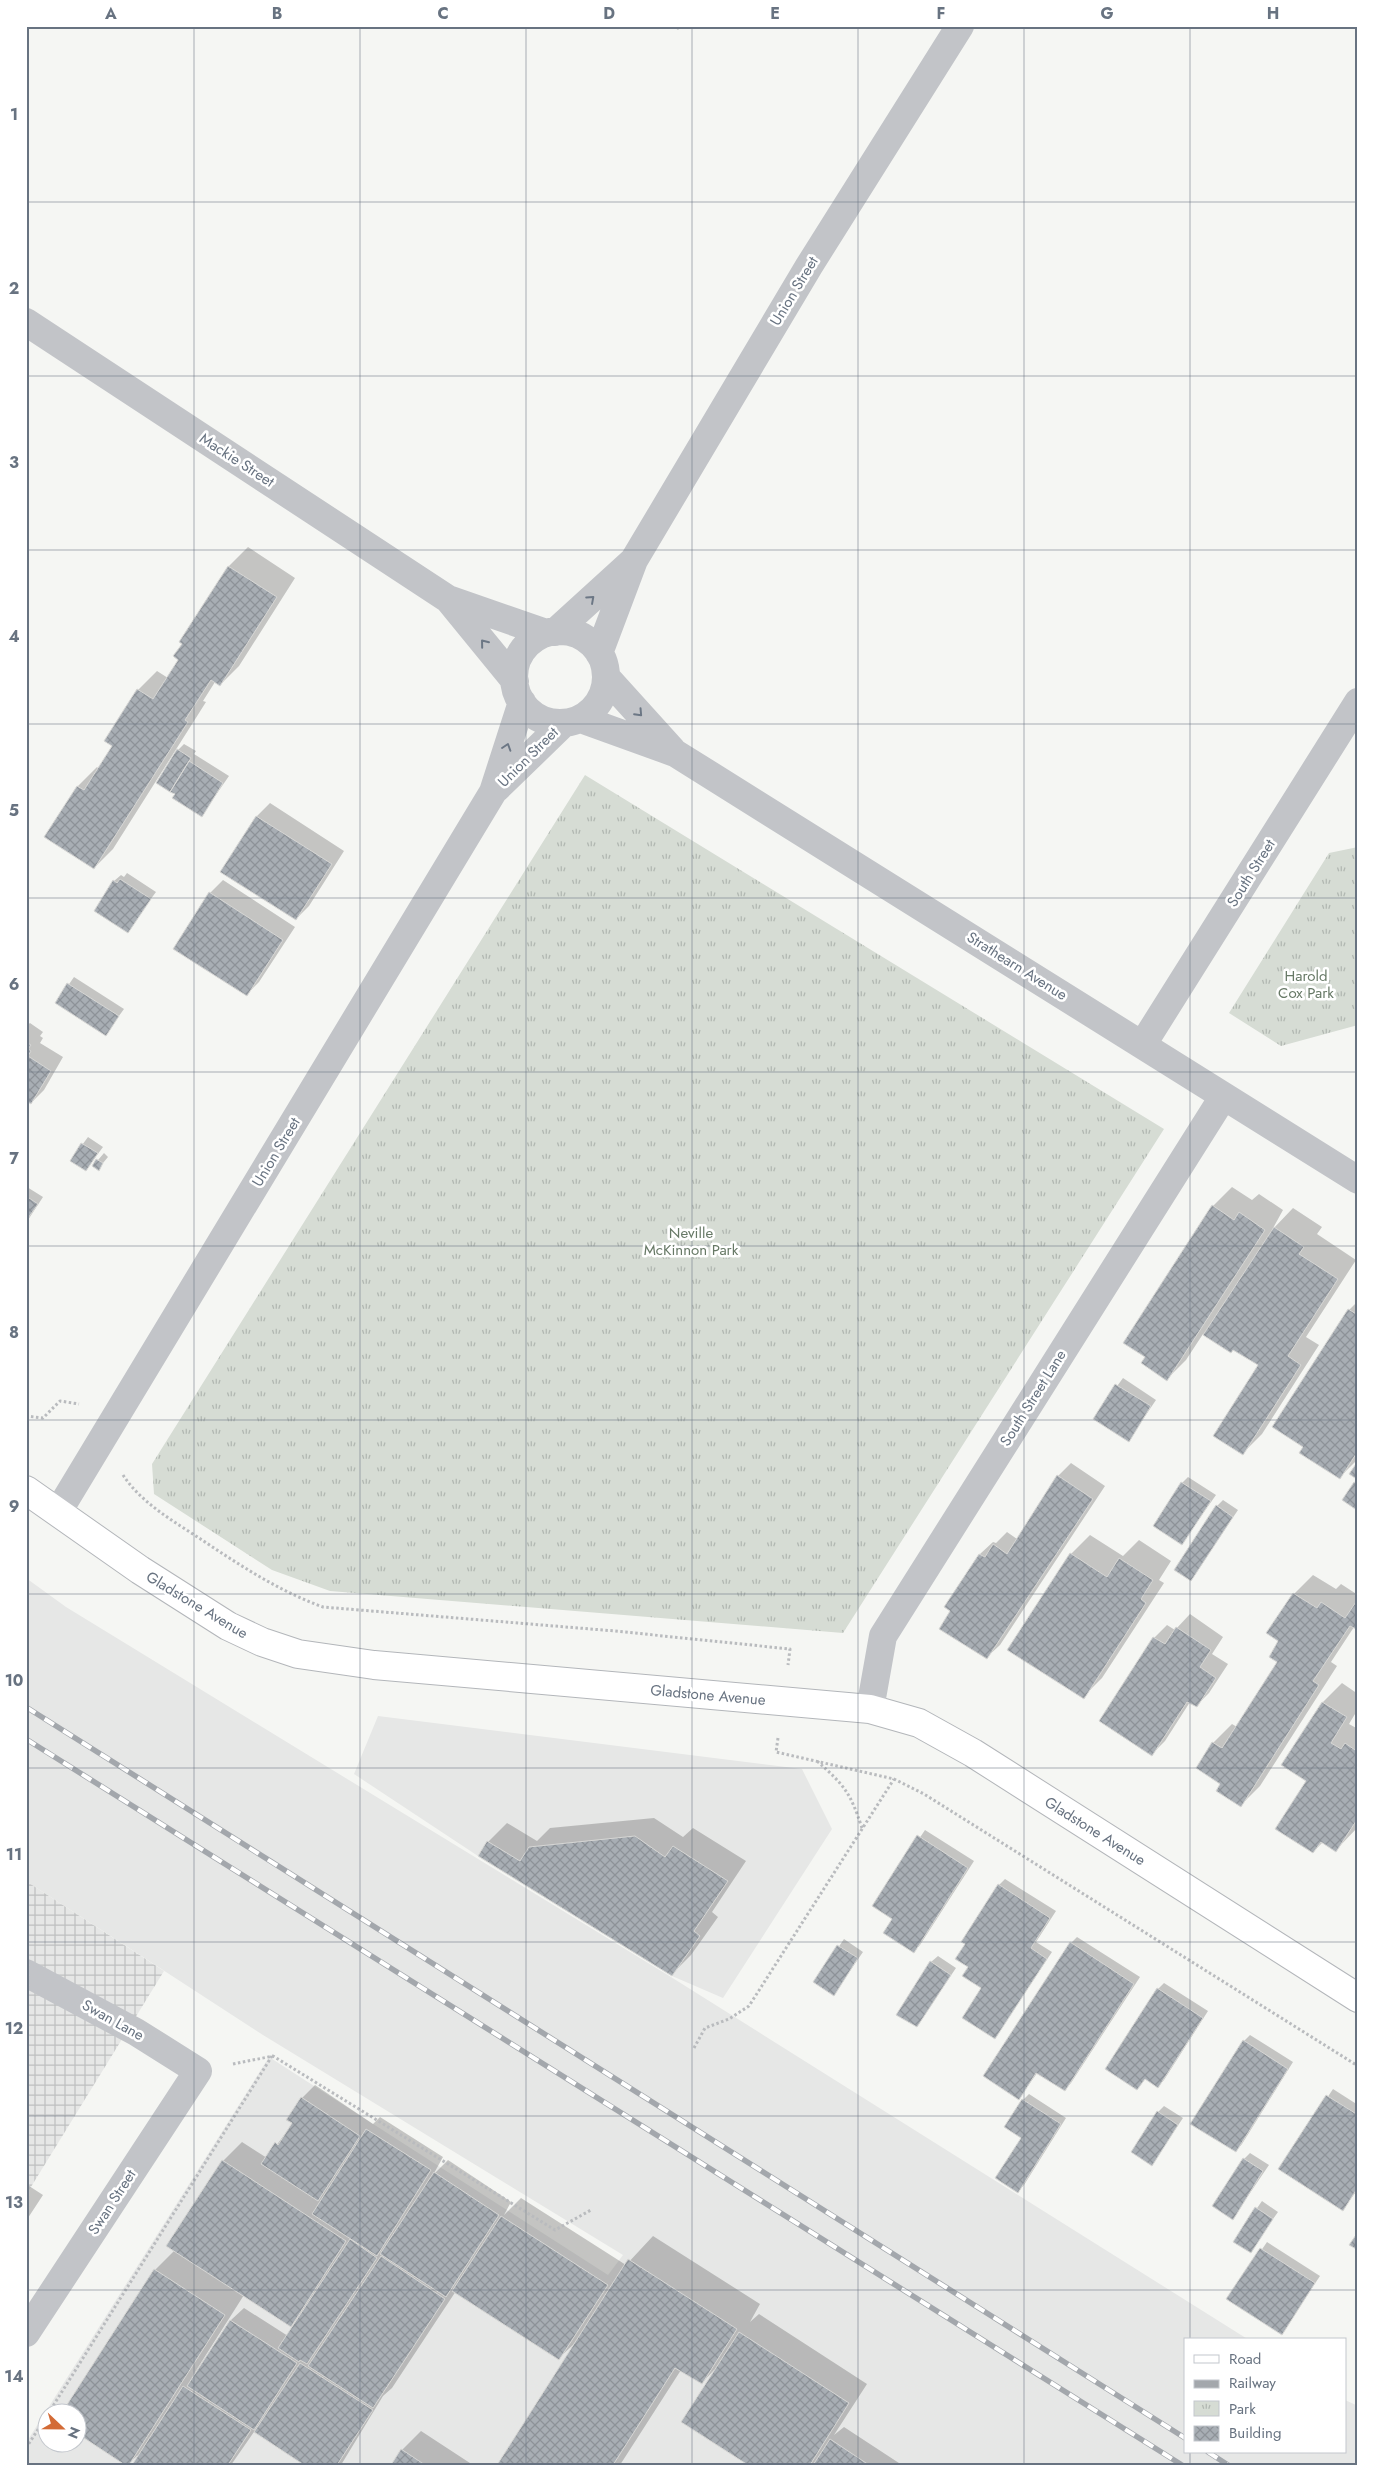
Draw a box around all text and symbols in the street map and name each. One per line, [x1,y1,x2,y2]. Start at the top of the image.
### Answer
text: A [104,2,117,25]
text: B [272,2,282,25]
text: C [437,2,449,25]
text: D [603,2,615,25]
text: E [770,2,780,25]
text: F [937,2,945,25]
text: G [1100,2,1114,25]
text: H [1267,2,1279,25]
text: 1 [10,103,18,126]
street label: Union Street [765,252,824,330]
text: 2 [9,277,19,300]
street label: Mackie Street [195,428,279,493]
text: 3 [9,451,19,474]
one-way arrow [585,596,594,605]
text: 4 [8,625,20,648]
one-way arrow [480,640,489,649]
one-way arrow [633,707,642,716]
street label: Union Street [493,722,563,792]
one-way arrow [502,744,512,752]
text: 5 [9,799,19,822]
street label: South Street [1222,835,1281,911]
street label: Strathearn Avenue [962,926,1072,1006]
park label: Harold Cox Park [1278,965,1334,1004]
text: 6 [9,973,19,996]
street label: Union Street [247,1113,306,1191]
text: 7 [9,1147,19,1170]
park label: Neville McKinnon Park [644,1222,739,1261]
text: 8 [9,1321,19,1344]
street label: South Street Lane [994,1345,1072,1451]
text: 9 [9,1495,19,1518]
street label: Gladstone Avenue [142,1566,252,1644]
text: 10 [5,1669,23,1692]
street label: Gladstone Avenue [650,1679,767,1711]
street label: Gladstone Avenue [1040,1791,1150,1871]
text: 11 [6,1843,22,1866]
street label: Swan Lane [78,1994,148,2046]
text: 12 [5,2017,23,2040]
street label: Swan Street [83,2165,142,2239]
text: 13 [5,2191,23,2214]
legend [1184,2338,1346,2454]
text: Road [1229,2348,1261,2370]
text: 14 [4,2365,24,2388]
text: Railway [1229,2372,1276,2394]
text: Park [1229,2398,1256,2420]
north arrow [38,2404,88,2454]
text: Building [1229,2422,1281,2444]
text: N [63,2424,85,2442]

